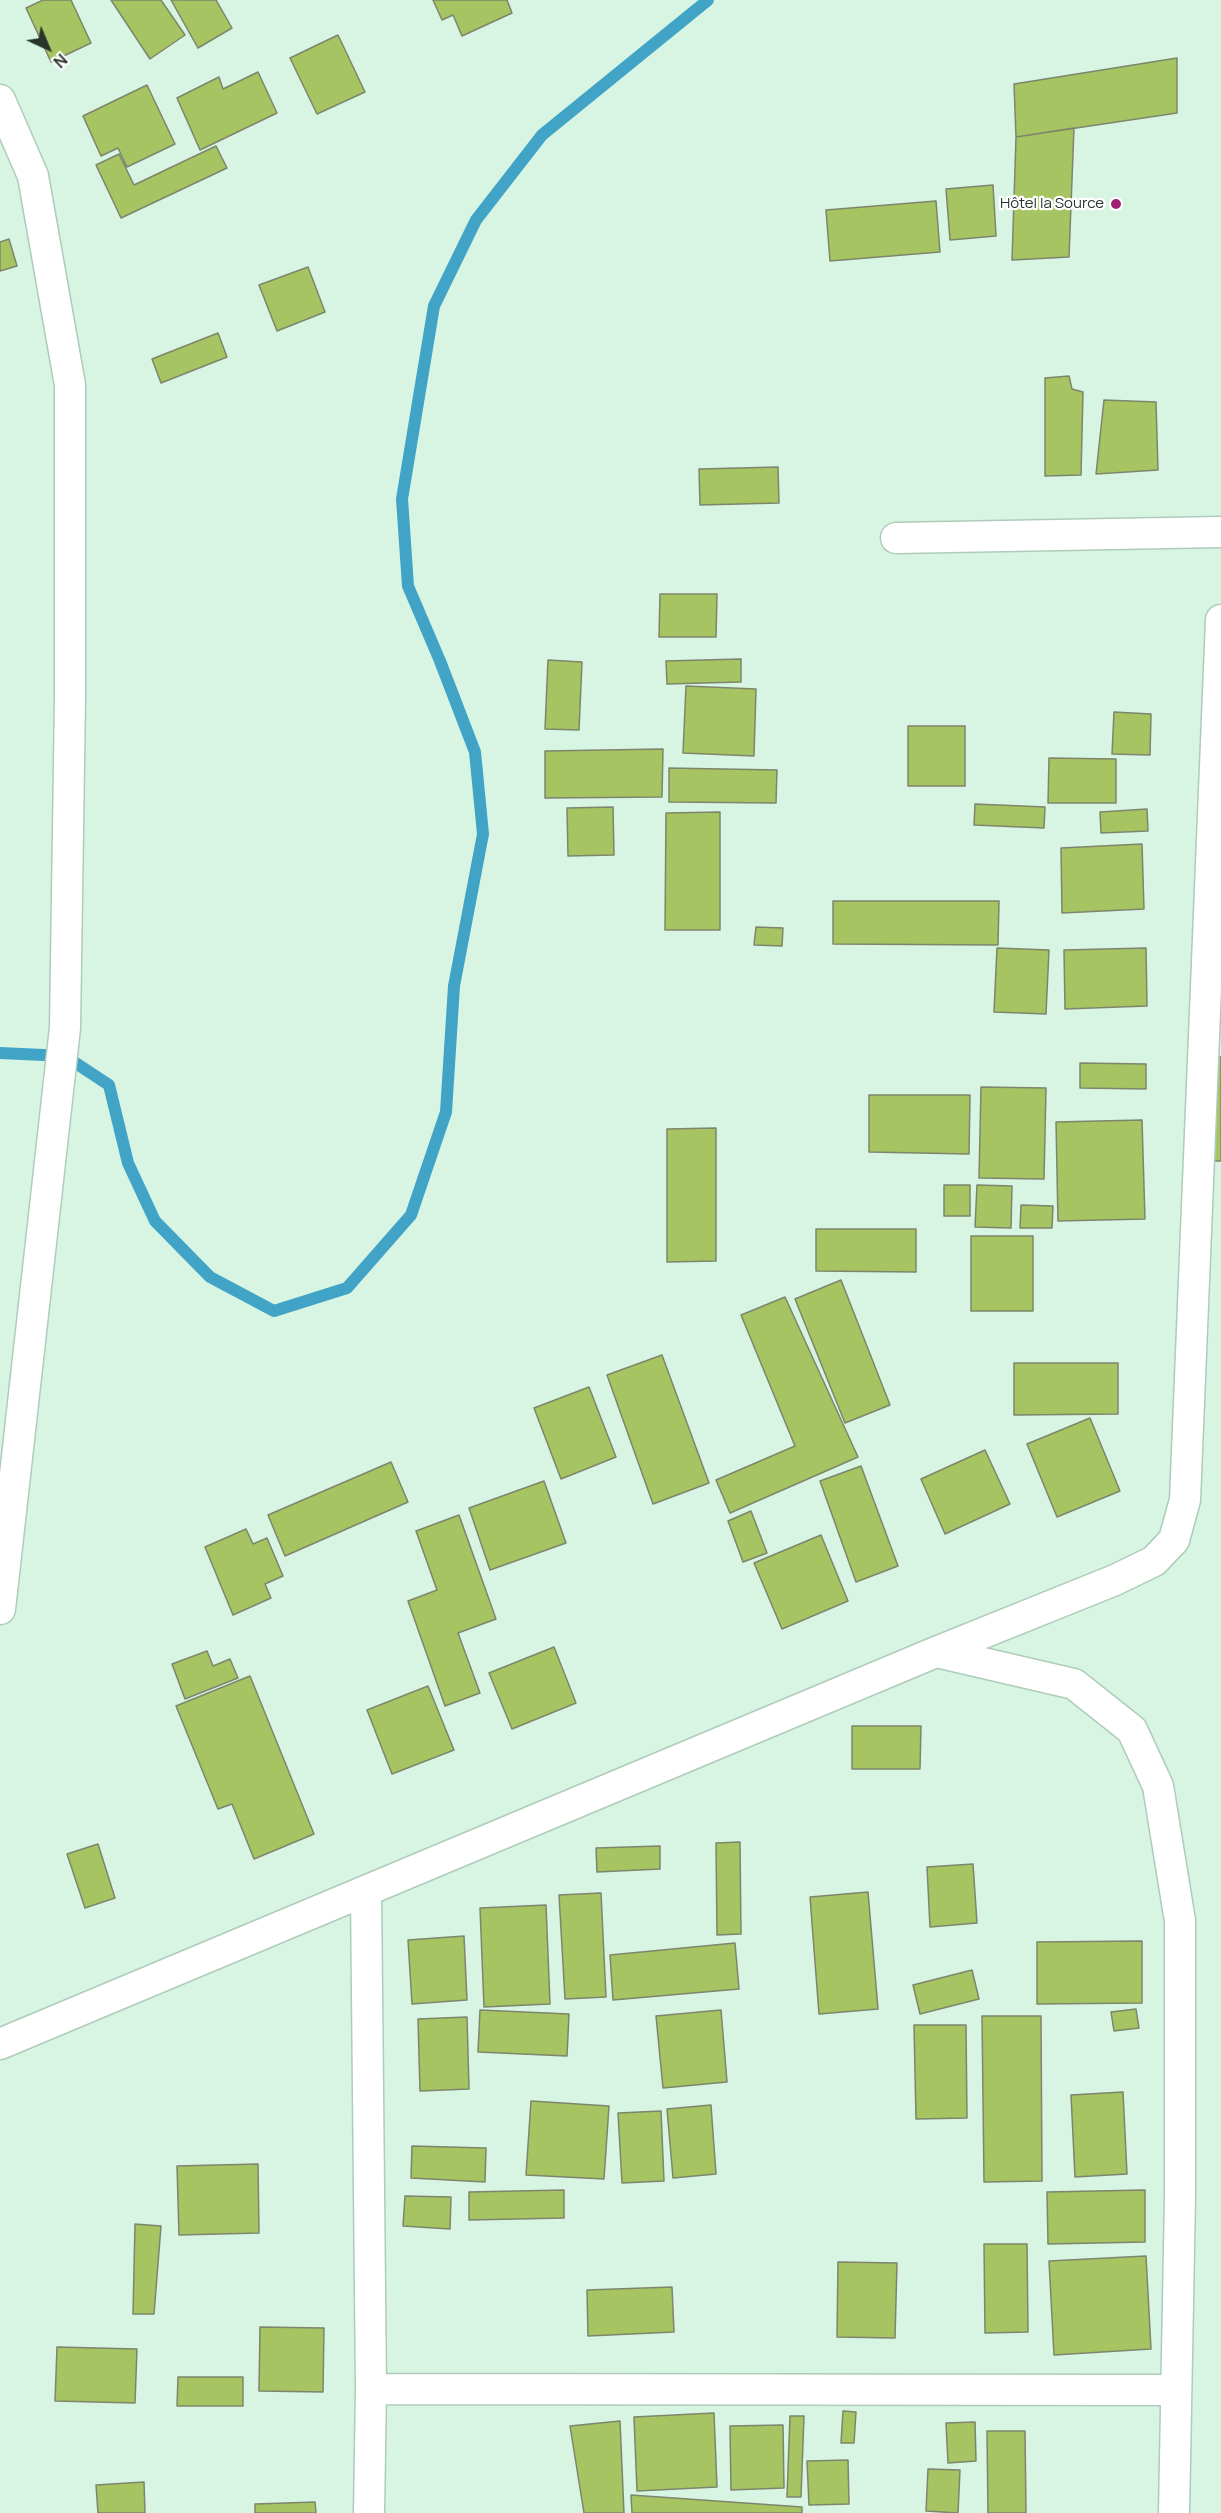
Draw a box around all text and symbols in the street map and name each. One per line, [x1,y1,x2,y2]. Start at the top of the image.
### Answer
north arrow [18,18,78,78]
text: N [49,49,72,73]
place label: Hôtel la Source [1000,195,1104,213]
marker: Hôtel la Source [1109,197,1123,211]

